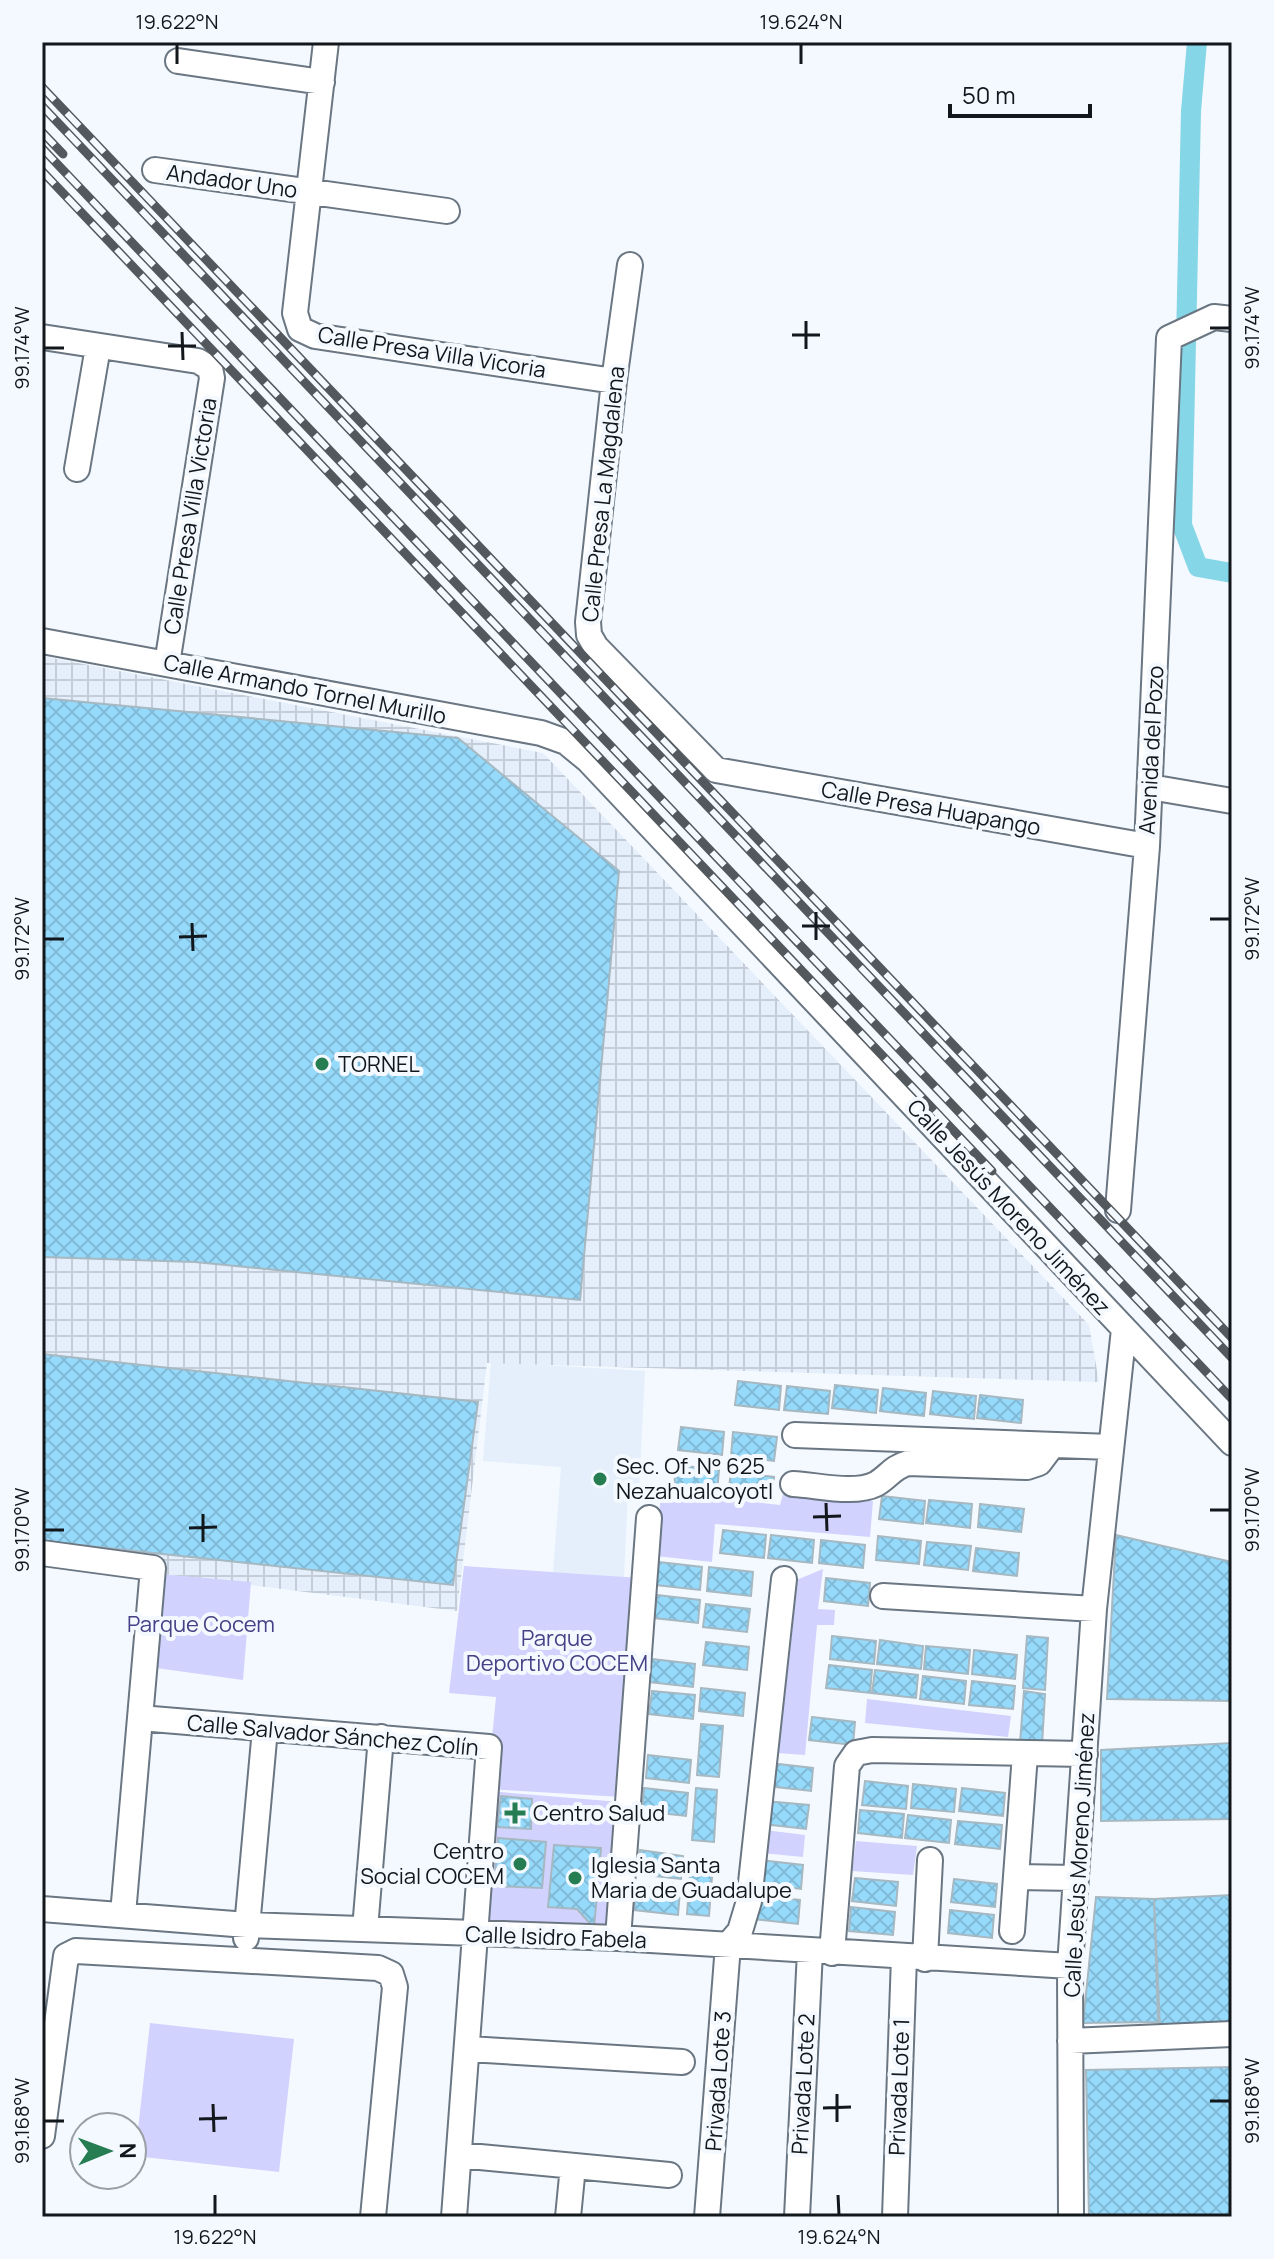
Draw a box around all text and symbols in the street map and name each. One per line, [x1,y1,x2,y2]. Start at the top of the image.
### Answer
text: 19.622°N [136,8,218,35]
text: 19.624°N [760,8,842,35]
scale bar [950,68,1090,118]
text: 50 m [962,78,1016,111]
street label: Andador Uno [165,157,299,205]
text: 99.174°W [1238,286,1265,370]
text: 99.174°W [8,306,35,390]
street label: Calle Presa Villa Vicoria [316,319,548,385]
street label: Calle Presa La Magdalena [575,364,631,624]
street label: Calle Presa Villa Victoria [156,396,224,636]
street label: Calle Armando Tornel Murillo [161,647,449,731]
street label: Avenida del Pozo [1132,665,1170,835]
street label: Calle Presa Huapango [819,774,1043,842]
text: 99.172°W [1238,877,1265,961]
text: 99.172°W [8,897,35,981]
place label: TORNEL [338,1049,420,1079]
marker: TORNEL [313,1055,331,1073]
street label: Calle Jesús Moreno Jiménez [901,1092,1117,1322]
place label: Sec. Of. N° 625 Nezahualcoyotl [616,1451,773,1506]
text: 99.170°W [1238,1467,1265,1552]
marker: Sec. Of. N° 625 Nezahualcoyotl [591,1470,609,1488]
text: 99.170°W [8,1487,35,1572]
park label: Parque Cocem [127,1609,275,1639]
park label: Parque Deportivo COCEM [466,1623,648,1678]
street label: Calle Salvador Sánchez Colín [186,1707,480,1763]
street label: Calle Jesús Moreno Jiménez [1057,1712,1101,1998]
place label: Centro Salud [533,1798,665,1828]
marker: Centro Salud [504,1802,526,1824]
place label: Centro Social COCEM [360,1836,504,1891]
place label: Iglesia Santa Maria de Guadalupe [591,1850,792,1905]
marker: Centro Social COCEM [511,1855,529,1873]
marker: Iglesia Santa Maria de Guadalupe [566,1869,584,1887]
street label: Calle Isidro Fabela [465,1919,647,1955]
street label: Privada Lote 3 [698,2010,738,2152]
street label: Privada Lote 2 [784,2013,822,2155]
street label: Privada Lote 1 [882,2018,916,2156]
text: 99.168°W [1238,2057,1265,2144]
text: 99.168°W [8,2077,35,2164]
north arrow [68,2111,148,2191]
text: N [113,2142,143,2159]
text: 19.622°N [174,2223,256,2250]
text: 19.624°N [798,2223,880,2250]

